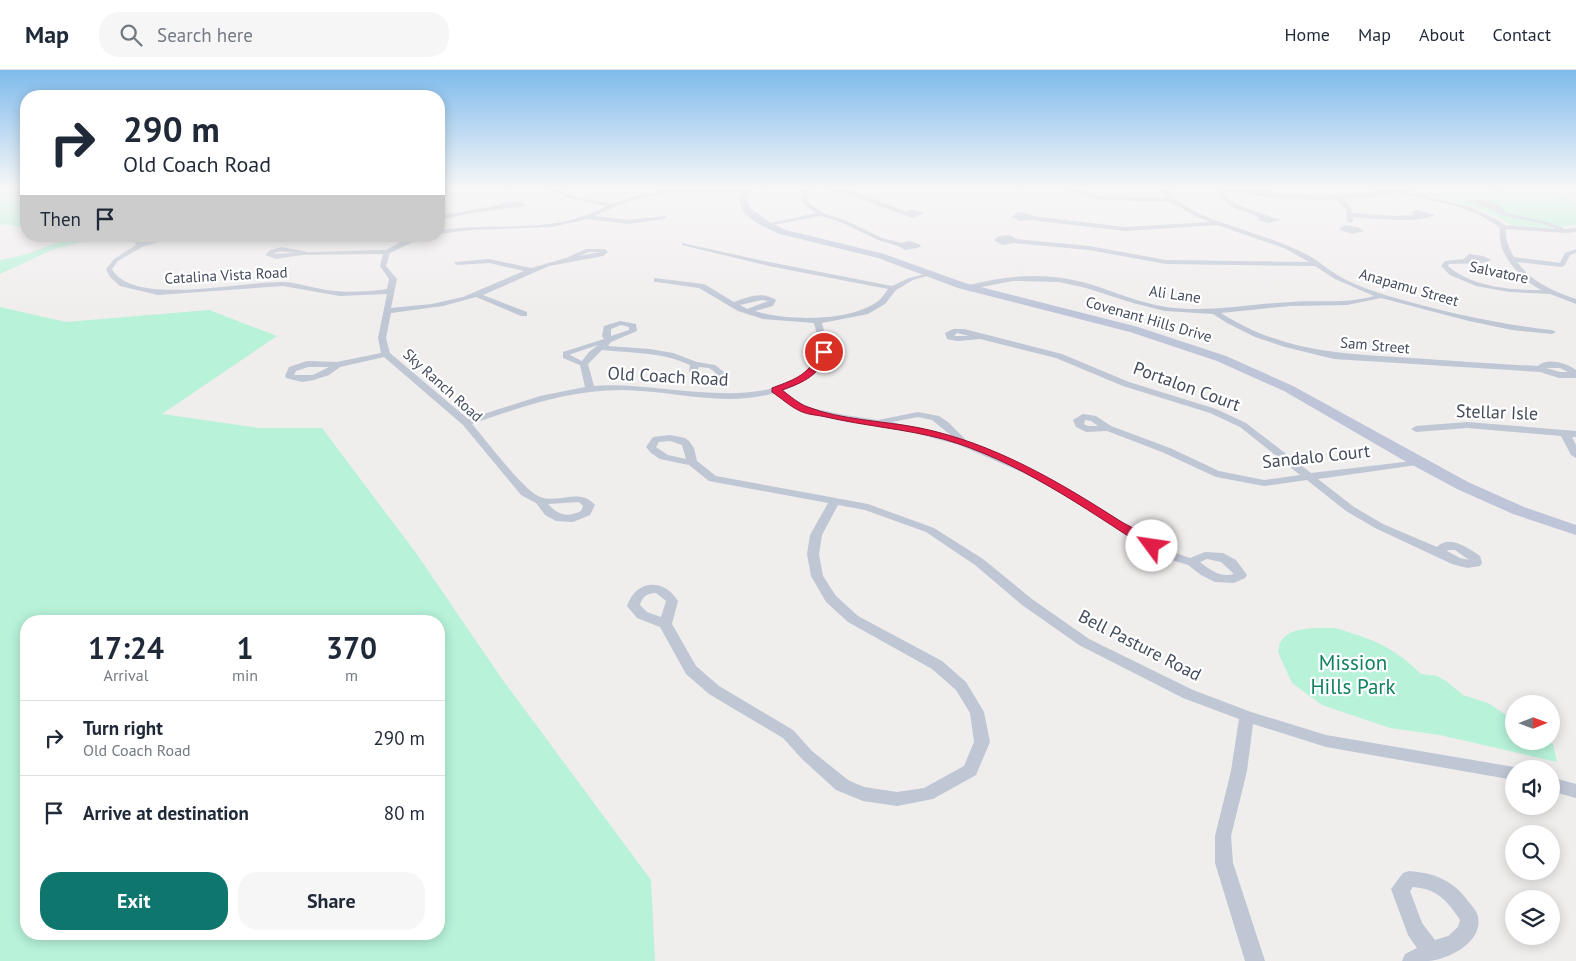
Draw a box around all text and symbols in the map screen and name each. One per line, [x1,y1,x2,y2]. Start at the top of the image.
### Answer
search box [99,12,449,57]
text: Map [25,19,69,50]
icon: search [117,21,145,49]
text: Search here [157,23,253,47]
text: Home [1284,23,1330,46]
text: Map [1358,23,1391,46]
text: About [1419,23,1465,46]
text: Contact [1493,23,1551,46]
text: 290 m [123,106,220,152]
icon: right [40,110,105,175]
text: Old Coach Road [123,150,271,178]
icon: arrive [91,205,119,233]
text: Then [40,207,81,231]
street label: Salvatore [1468,256,1530,288]
street label: Catalina Vista Road [164,262,288,288]
street label: Anapamu Street [1357,264,1461,310]
street label: Ali Lane [1148,281,1202,307]
street label: Covenant Hills Drive [1084,292,1214,346]
pin [803,331,845,373]
street label: Sam Street [1339,332,1411,358]
icon: arrive [810,338,838,366]
street label: Sky Ranch Road [399,344,487,426]
street label: Portalon Court [1130,356,1244,416]
street label: Old Coach Road [607,361,729,391]
street label: Stellar Isle [1456,399,1538,425]
street label: Sandalo Court [1261,439,1371,473]
position arrow [1125,519,1177,571]
street label: Bell Pasture Road [1075,604,1205,686]
text: 17:24 [88,628,164,667]
text: 1 [237,628,254,667]
text: 370 [326,628,377,667]
park label: Mission Hills Park [1310,649,1396,700]
text: Arrival [104,665,148,685]
text: min [232,665,258,685]
text: m [345,665,358,685]
north arrow [1505,695,1560,750]
map controls [1505,695,1560,945]
text: Turn right [83,716,163,740]
icon: right [40,724,68,752]
text: 290 m [373,726,425,750]
text: Old Coach Road [83,740,191,760]
button: sound [1505,760,1560,815]
icon: arrive [40,799,68,827]
text: Arrive at destination [83,801,249,825]
text: 80 m [384,801,425,825]
button: search [1505,825,1560,880]
button: Exit [40,872,228,930]
button: Share [238,872,425,930]
button: layers [1505,890,1560,945]

